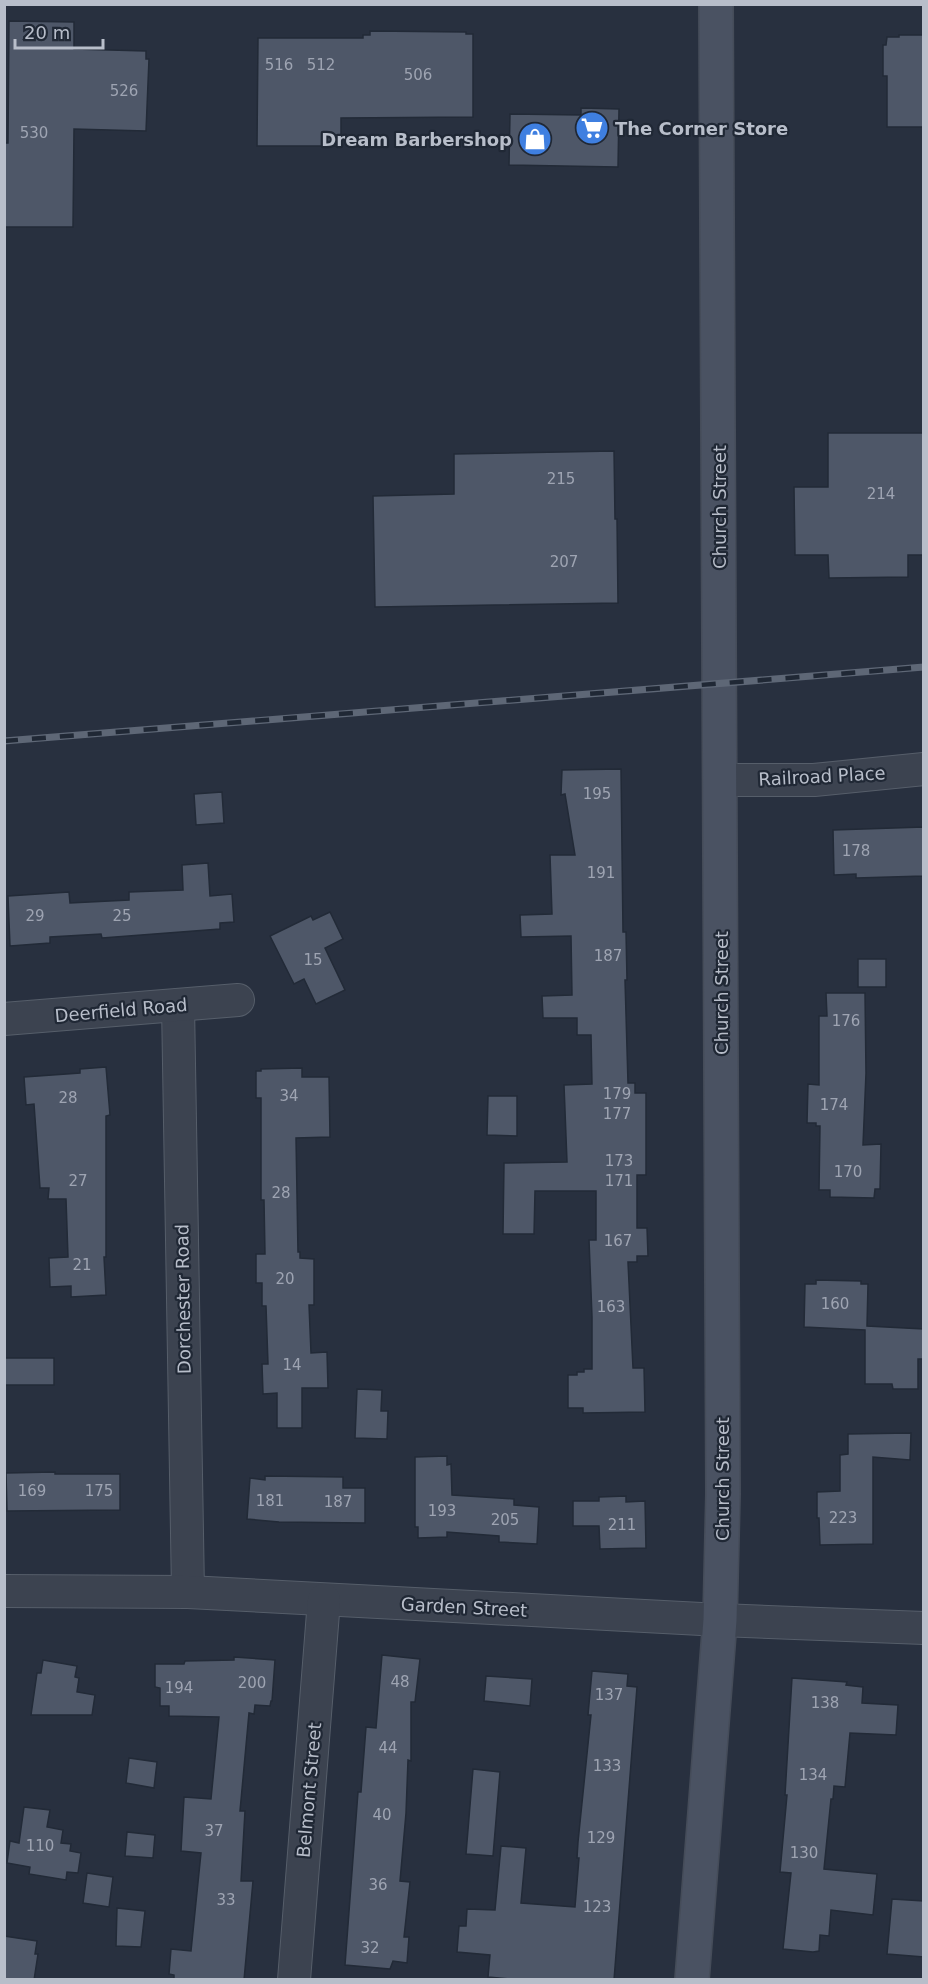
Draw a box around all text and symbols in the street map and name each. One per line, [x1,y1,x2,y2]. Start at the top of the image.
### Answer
scale bar [15,12,104,50]
text: 20 m [24,22,70,43]
house number: 516 [265,56,293,74]
house number: 512 [307,56,335,74]
house number: 506 [404,66,432,84]
house number: 526 [110,82,138,100]
supermarket icon: The Corner Store [574,110,610,146]
place label: The Corner Store [615,118,788,139]
shop icon: Dream Barbershop [517,121,553,157]
house number: 530 [20,124,48,142]
place label: Dream Barbershop [321,129,512,150]
street label: Church Street [709,445,730,569]
house number: 215 [547,470,575,488]
house number: 214 [867,485,895,503]
house number: 207 [550,553,578,571]
street label: Railroad Place [758,762,886,790]
house number: 195 [583,785,611,803]
house number: 178 [842,842,870,860]
house number: 191 [587,864,615,882]
house number: 29 [25,907,45,925]
house number: 25 [112,907,132,925]
street label: Church Street [711,931,732,1055]
house number: 187 [594,947,622,965]
house number: 15 [303,951,323,969]
street label: Deerfield Road [54,994,188,1026]
house number: 176 [832,1012,860,1030]
house number: 179 [603,1085,631,1103]
house number: 34 [279,1087,299,1105]
house number: 28 [58,1089,78,1107]
house number: 174 [820,1096,848,1114]
house number: 177 [603,1105,631,1123]
house number: 173 [605,1152,633,1170]
house number: 170 [834,1163,862,1181]
house number: 27 [68,1172,88,1190]
house number: 171 [605,1172,633,1190]
house number: 28 [271,1184,291,1202]
street label: Dorchester Road [171,1224,195,1374]
house number: 167 [604,1232,632,1250]
house number: 21 [72,1256,92,1274]
house number: 20 [275,1270,295,1288]
house number: 160 [821,1295,849,1313]
house number: 163 [597,1298,625,1316]
house number: 14 [282,1356,302,1374]
street label: Church Street [712,1417,733,1541]
house number: 169 [18,1482,46,1500]
house number: 175 [85,1482,113,1500]
house number: 181 [256,1492,284,1510]
house number: 187 [324,1493,352,1511]
house number: 193 [428,1502,456,1520]
house number: 223 [829,1509,857,1527]
house number: 205 [491,1511,519,1529]
house number: 211 [608,1516,636,1534]
street label: Garden Street [400,1593,528,1621]
house number: 48 [390,1673,410,1691]
house number: 200 [238,1674,266,1692]
house number: 194 [165,1679,193,1697]
house number: 137 [595,1686,623,1704]
house number: 138 [811,1694,839,1712]
street label: Belmont Street [293,1721,325,1859]
house number: 44 [378,1739,398,1757]
house number: 133 [593,1757,621,1775]
house number: 134 [799,1766,827,1784]
house number: 40 [372,1806,392,1824]
house number: 37 [204,1822,224,1840]
house number: 129 [587,1829,615,1847]
house number: 110 [26,1837,54,1855]
house number: 130 [790,1844,818,1862]
house number: 36 [368,1876,388,1894]
house number: 33 [216,1891,236,1909]
house number: 123 [583,1898,611,1916]
house number: 32 [360,1939,380,1957]

